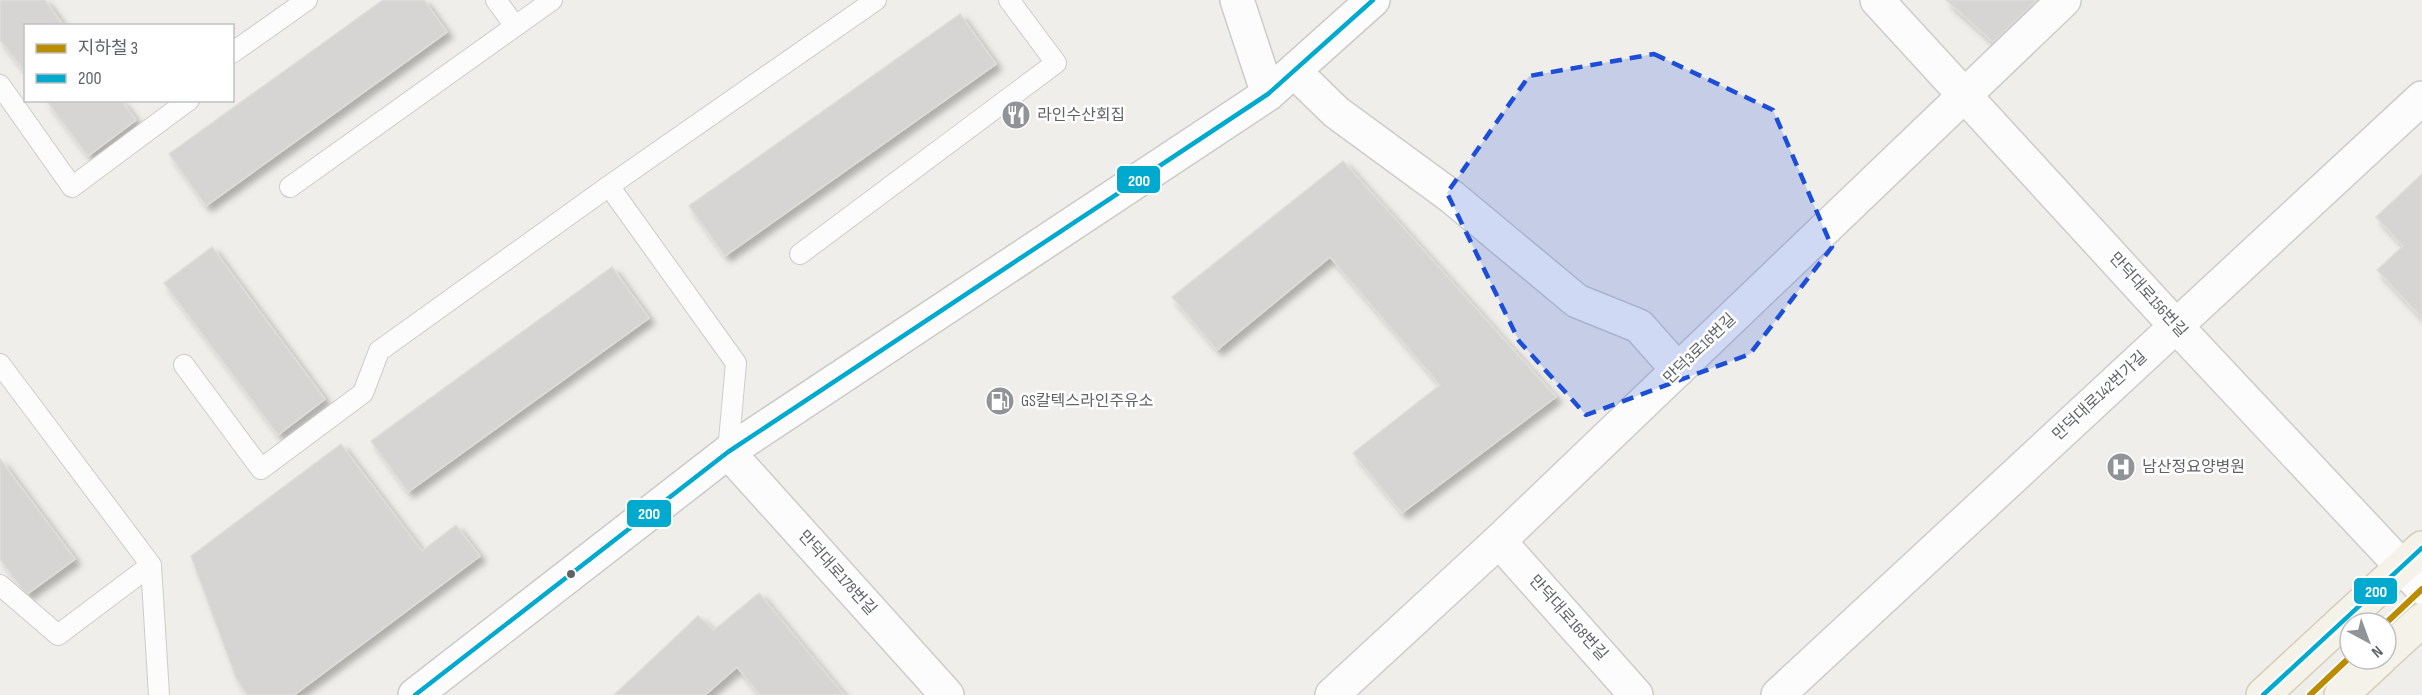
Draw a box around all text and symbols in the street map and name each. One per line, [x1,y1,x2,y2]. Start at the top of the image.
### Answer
legend [24,24,234,102]
text: 지하철 3 [78,38,138,59]
text: 200 [78,68,101,89]
restaurant icon: 라인수산회집 [1000,99,1032,131]
place label: 라인수산회집 [1037,106,1125,125]
line badge: 200 [1116,165,1161,194]
text: 200 [1128,172,1150,191]
street label: 만덕대로156번길 [2105,249,2191,341]
street label: 만덕3로16번길 [1660,310,1740,388]
street label: 만덕대로142번가길 [2049,347,2151,445]
fuel station icon: GS칼텍스라인주유소 [984,385,1016,417]
place label: GS칼텍스라인주유소 [1021,392,1154,411]
hospital icon: 남산정요양병원 [2105,451,2137,483]
place label: 남산정요양병원 [2142,458,2245,477]
line badge: 200 [626,499,672,528]
text: 200 [638,505,660,524]
street label: 만덕대로178번길 [794,527,880,619]
unlabelled marker [565,568,577,580]
street label: 만덕대로168번길 [1525,572,1611,664]
line badge: 200 [2353,577,2398,605]
text: 200 [2365,583,2387,602]
north arrow [2338,611,2398,671]
text: N [2367,641,2386,661]

